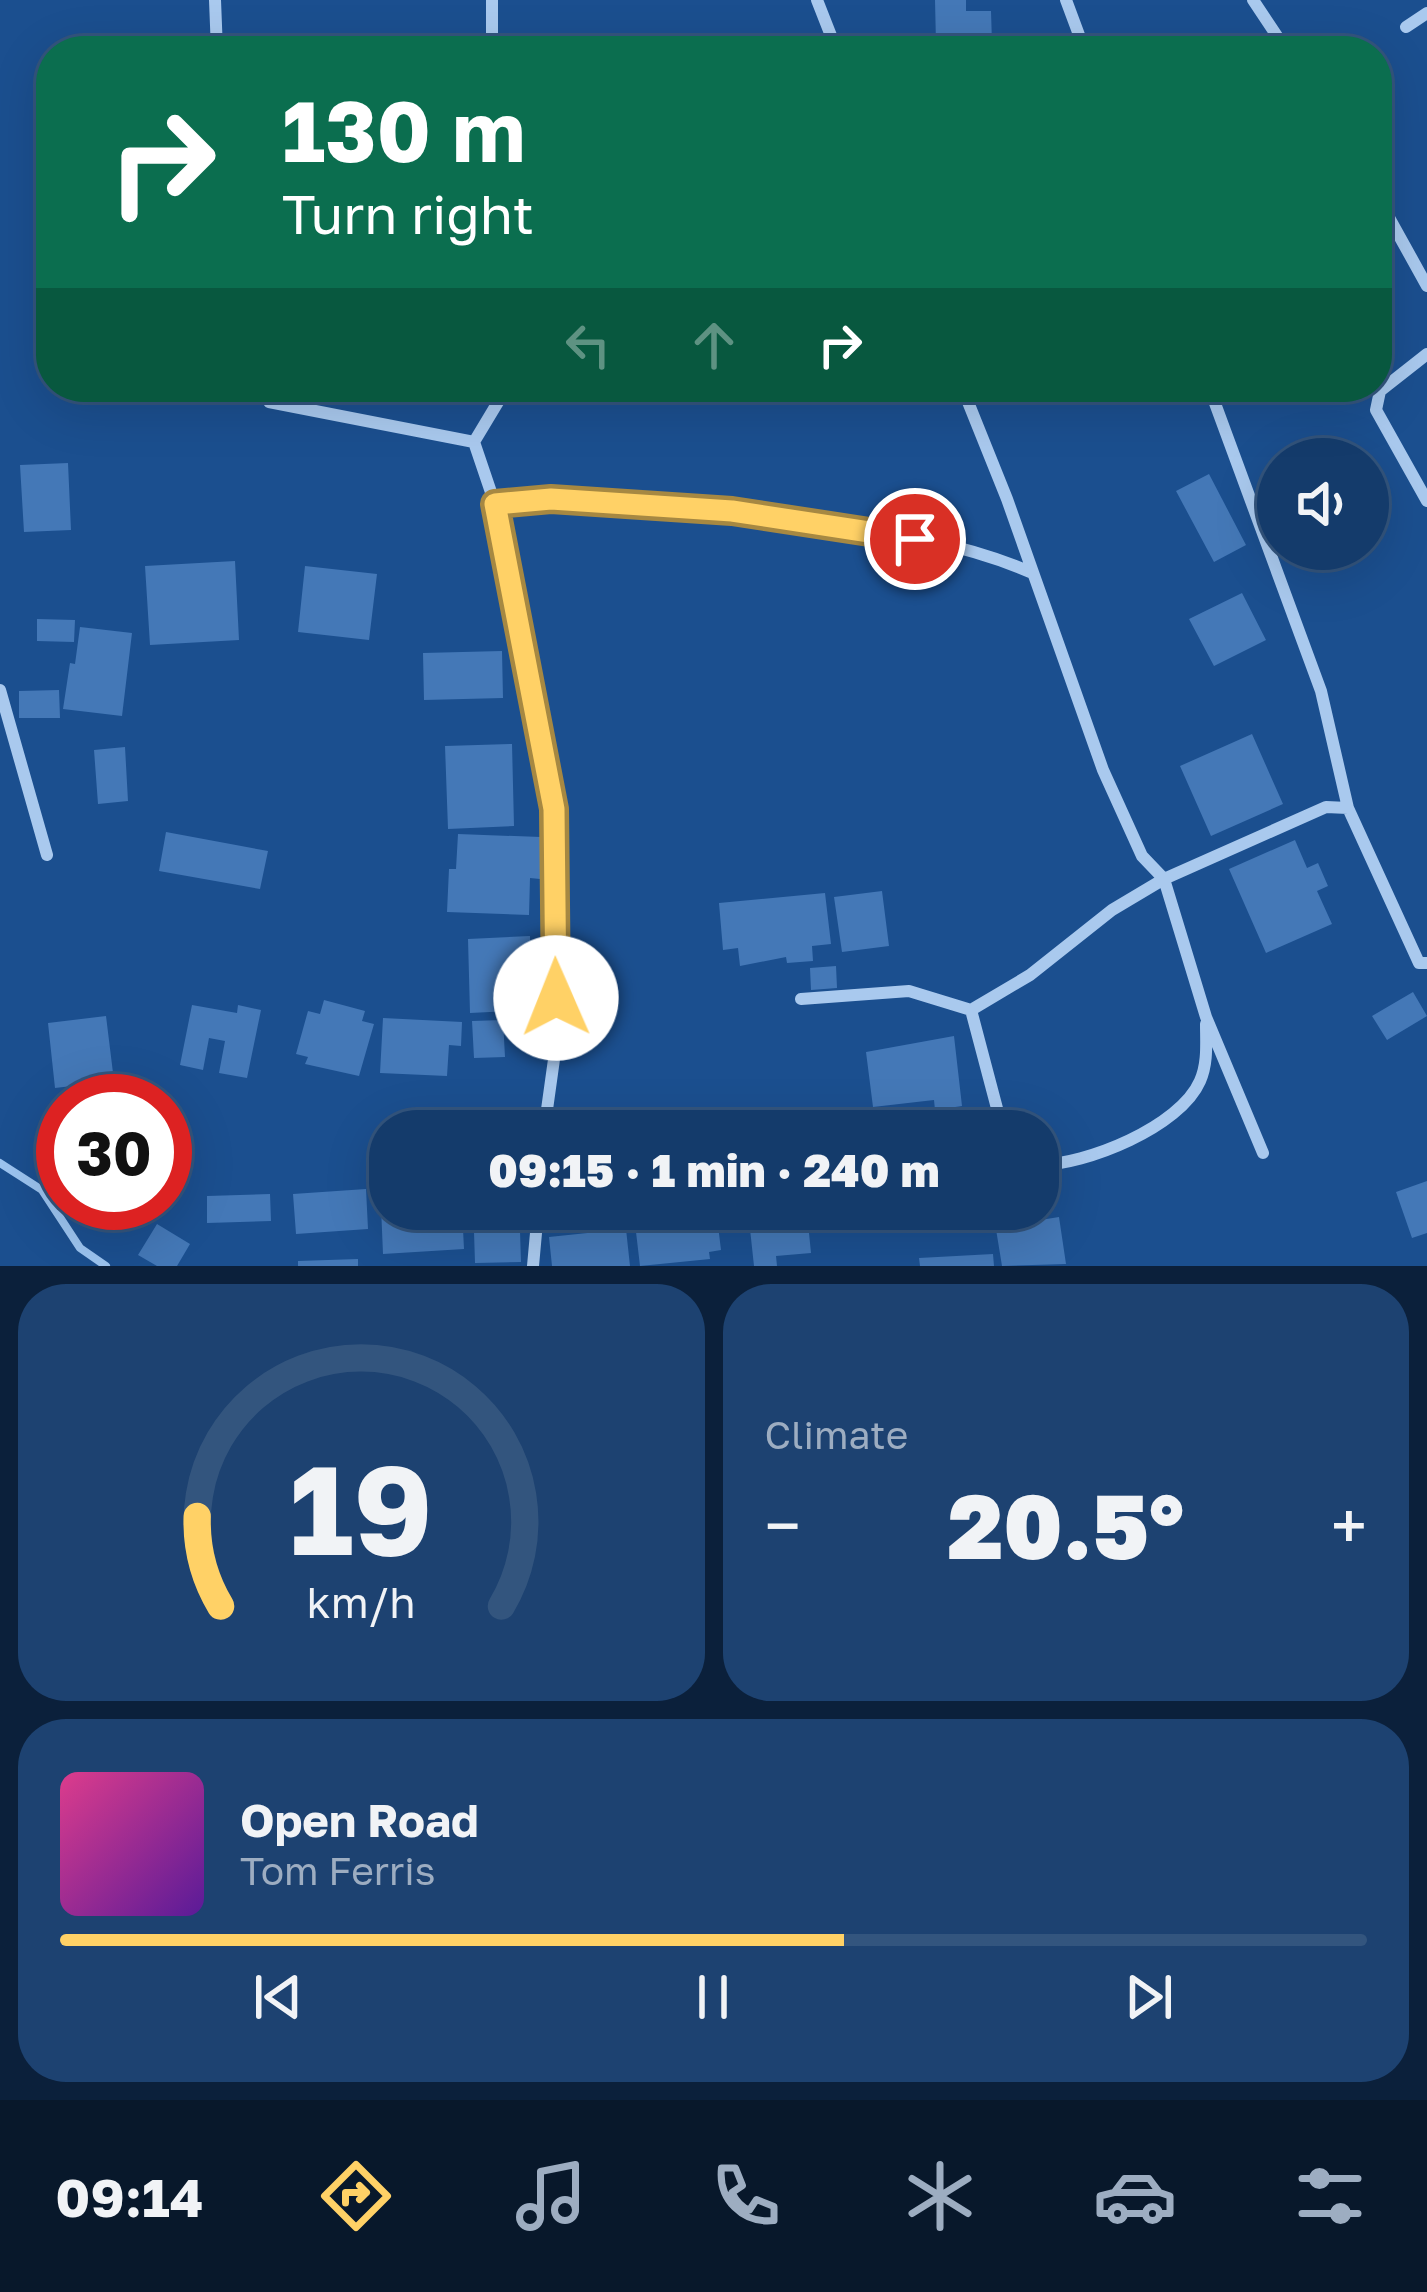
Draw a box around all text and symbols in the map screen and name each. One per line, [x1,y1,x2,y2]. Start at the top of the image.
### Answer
text: 130 m [282,80,526,180]
icon: right [84,84,240,240]
text: Turn right [282,181,534,246]
icon: left [555,312,621,378]
icon: ahead [681,312,747,378]
icon: right [807,312,873,378]
map controls [1257,438,1389,570]
button: sound [1257,438,1389,570]
pin [864,488,966,590]
icon: arrive [882,506,948,572]
position arrow [493,935,619,1061]
speed limit sign: 30 [36,1074,192,1230]
text: 09:15 · 1 min · 240 m [488,1143,940,1197]
text: Climate [765,1411,908,1458]
text: 19 [289,1433,433,1582]
text: 20.5° [947,1471,1184,1579]
text: − [765,1485,801,1565]
text: + [1331,1485,1367,1565]
text: km/h [307,1575,416,1626]
text: Open Road [240,1793,479,1847]
text: Tom Ferris [240,1847,435,1894]
icon: previous [245,1964,311,2030]
icon: pause [680,1964,746,2030]
icon: next [1116,1964,1182,2030]
icon: directions [314,2154,398,2238]
icon: music [509,2154,593,2238]
icon: phone [704,2154,788,2238]
icon: climate [898,2154,982,2238]
icon: car [1093,2154,1177,2238]
icon: filters [1288,2154,1372,2238]
text: 09:14 [55,2164,204,2229]

